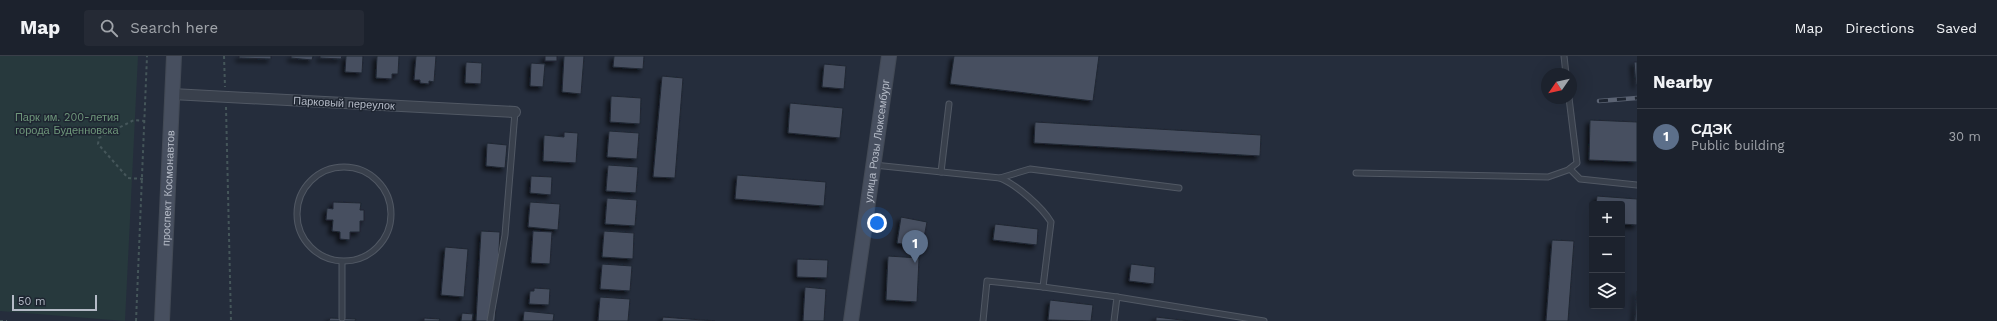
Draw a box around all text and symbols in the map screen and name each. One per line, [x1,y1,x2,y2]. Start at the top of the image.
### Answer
search box [84,10,364,46]
text: Map [20,16,60,39]
icon: search [98,17,120,39]
text: Search here [130,19,218,37]
text: Map [1795,20,1823,36]
text: Directions [1845,20,1914,36]
text: Saved [1936,20,1977,36]
north arrow [1541,68,1577,104]
text: Nearby [1653,72,1712,92]
street label: улица Розы Люксембург [862,78,893,204]
street label: Парковый переулок [293,94,395,113]
park label: Парк им. 200-летия города Буденновска [15,111,120,137]
text: СДЭК [1691,120,1732,138]
text: 1 [1663,129,1669,144]
text: 30 m [1949,129,1981,144]
street label: проспект Космонавтов [159,130,178,246]
text: Public building [1691,138,1784,153]
map controls [1589,201,1625,309]
button: + [1589,201,1625,237]
your location [867,213,887,233]
pin: 1 [902,230,928,263]
button: − [1589,237,1625,273]
button: layers [1589,273,1625,309]
scale bar [12,293,97,312]
text: 50 m [18,295,45,308]

